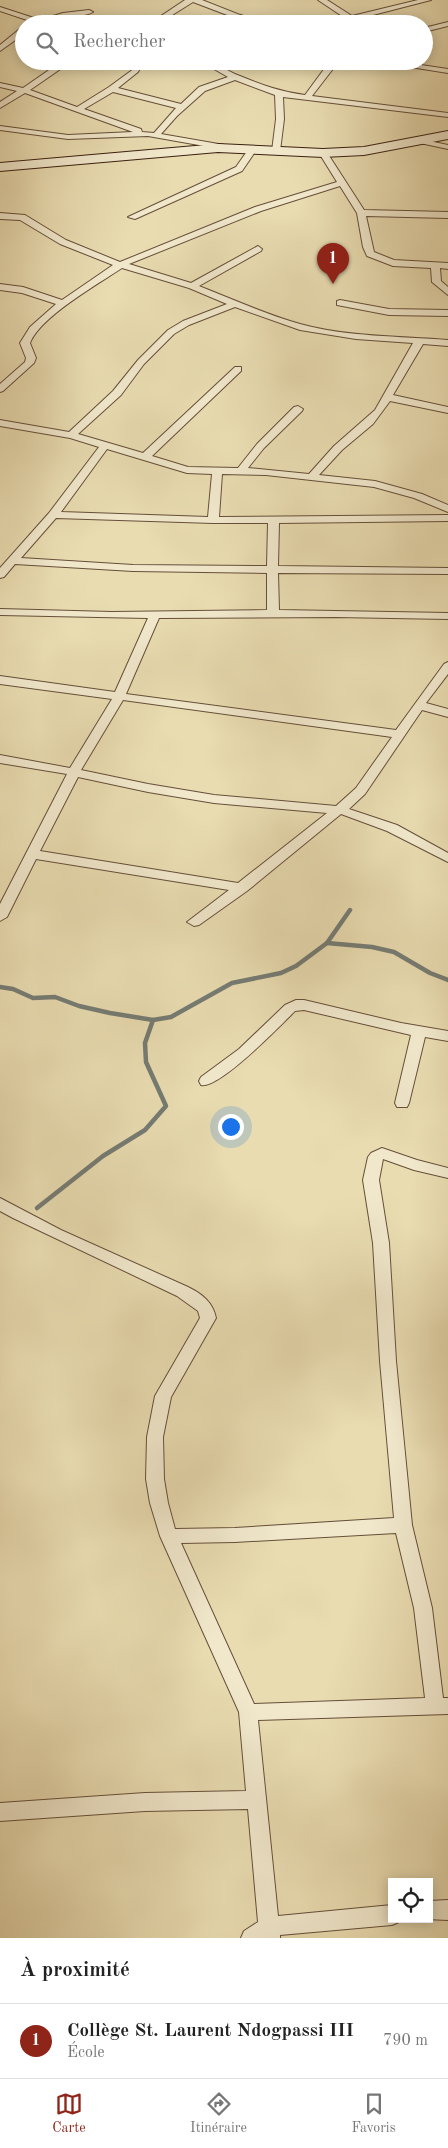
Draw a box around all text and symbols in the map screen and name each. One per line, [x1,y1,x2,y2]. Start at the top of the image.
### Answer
search box [15,15,433,70]
icon: search [33,29,61,57]
text: Rechercher [73,33,166,52]
pin: 1 [317,243,349,284]
your location [218,1114,244,1140]
map controls [388,1878,433,1923]
button: locate [388,1878,433,1923]
text: À proximité [20,1960,130,1981]
text: Collège St. Laurent Ndogpassi III [67,2022,354,2041]
text: 1 [31,2033,41,2049]
text: 790 m [383,2033,428,2049]
text: École [67,2045,105,2061]
tab: Carte [52,2090,86,2137]
tab: Itinéraire [190,2090,247,2137]
tab: Favoris [351,2090,396,2137]

